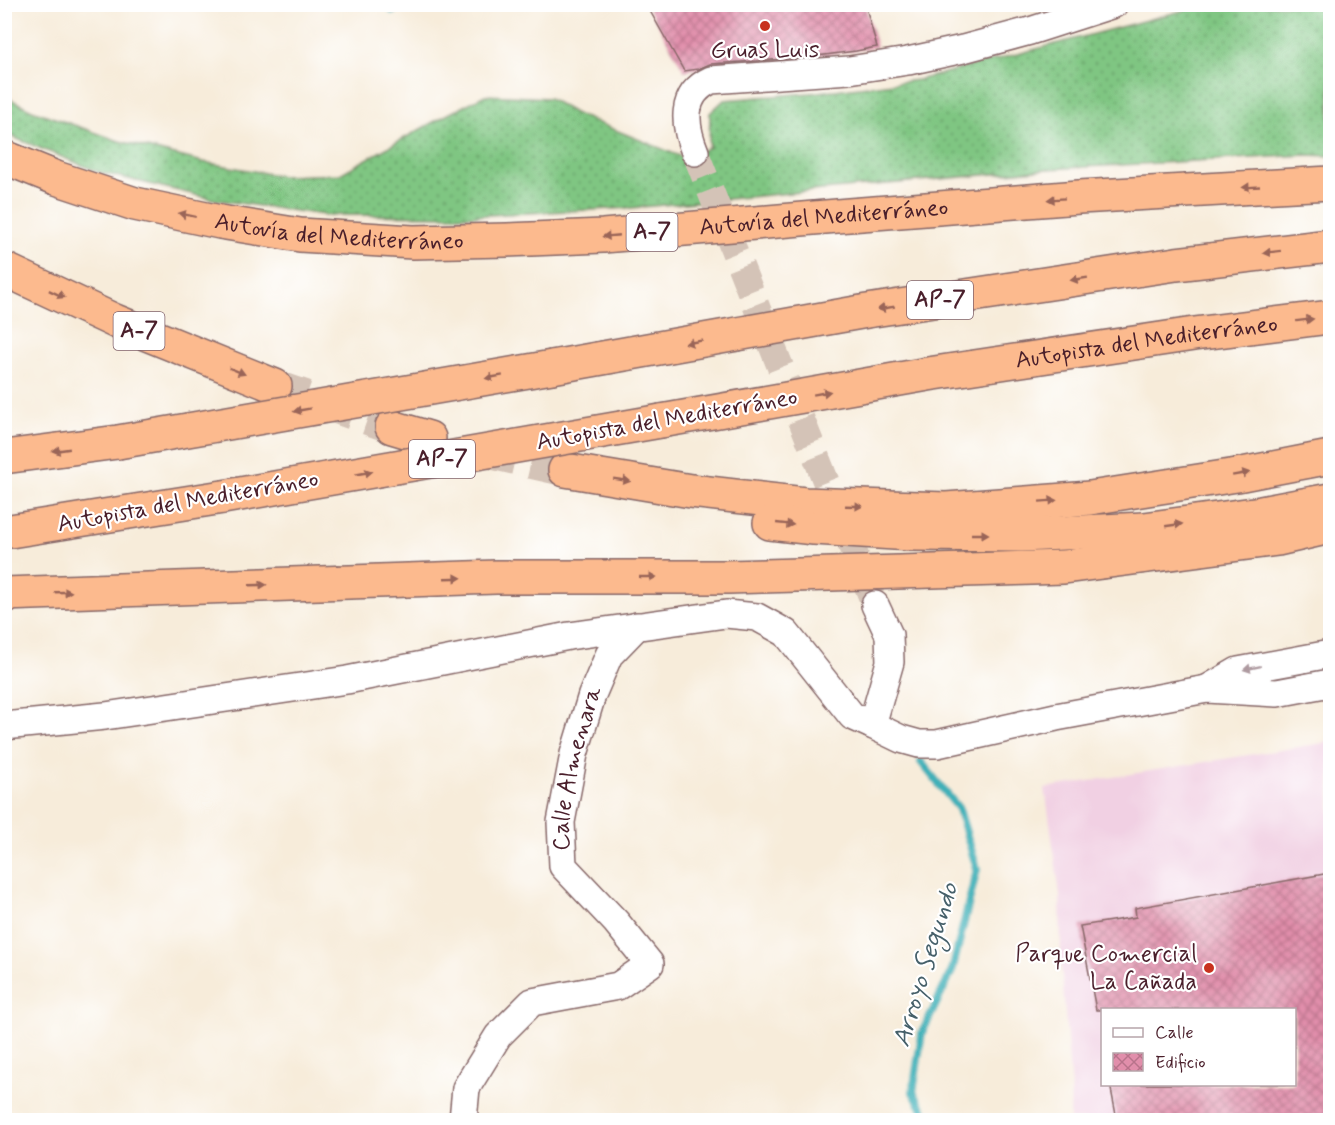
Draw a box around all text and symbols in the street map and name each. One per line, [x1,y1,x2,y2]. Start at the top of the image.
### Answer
marker: Gruas Luis [758,19,772,33]
place label: Gruas Luis [710,35,820,66]
one-way arrow [1241,182,1260,191]
street label: Autovía del Mediterráneo [698,192,950,243]
one-way arrow [1047,194,1066,203]
street label: Autovía del Mediterráneo [212,206,464,258]
one-way arrow [177,210,196,219]
road number: A-7 [626,213,678,251]
one-way arrow [601,231,620,240]
one-way arrow [1263,247,1282,257]
one-way arrow [1070,274,1089,283]
road number: AP-7 [907,281,973,319]
one-way arrow [49,289,66,298]
one-way arrow [877,304,896,313]
street label: Autopista del Mediterráneo [1013,308,1280,376]
road number: A-7 [114,312,164,350]
one-way arrow [1296,316,1315,325]
one-way arrow [685,338,704,347]
one-way arrow [228,366,246,376]
one-way arrow [485,373,504,382]
street label: Autopista del Mediterráneo [534,382,800,458]
one-way arrow [813,388,832,397]
one-way arrow [293,406,312,415]
road number: AP-7 [409,440,475,478]
one-way arrow [52,445,71,454]
street label: Autopista del Mediterráneo [55,464,321,540]
one-way arrow [354,468,373,477]
one-way arrow [1232,469,1251,478]
one-way arrow [613,476,632,485]
one-way arrow [1039,496,1058,506]
one-way arrow [844,501,863,510]
one-way arrow [776,520,795,529]
one-way arrow [1165,520,1184,529]
one-way arrow [970,529,989,539]
one-way arrow [638,572,657,582]
one-way arrow [443,574,462,583]
one-way arrow [248,581,267,590]
one-way arrow [53,588,72,597]
one-way arrow [1242,664,1261,673]
street label: Calle Almenara [545,681,610,852]
water label: Arroyo Segundo [885,878,969,1052]
place label: Parque Comercial La Cañada [1015,939,1197,998]
marker: Parque Comercial La Cañada [1202,961,1216,975]
legend [1101,1008,1296,1086]
text: Calle [1155,1021,1194,1045]
text: Edificio [1155,1051,1206,1075]

